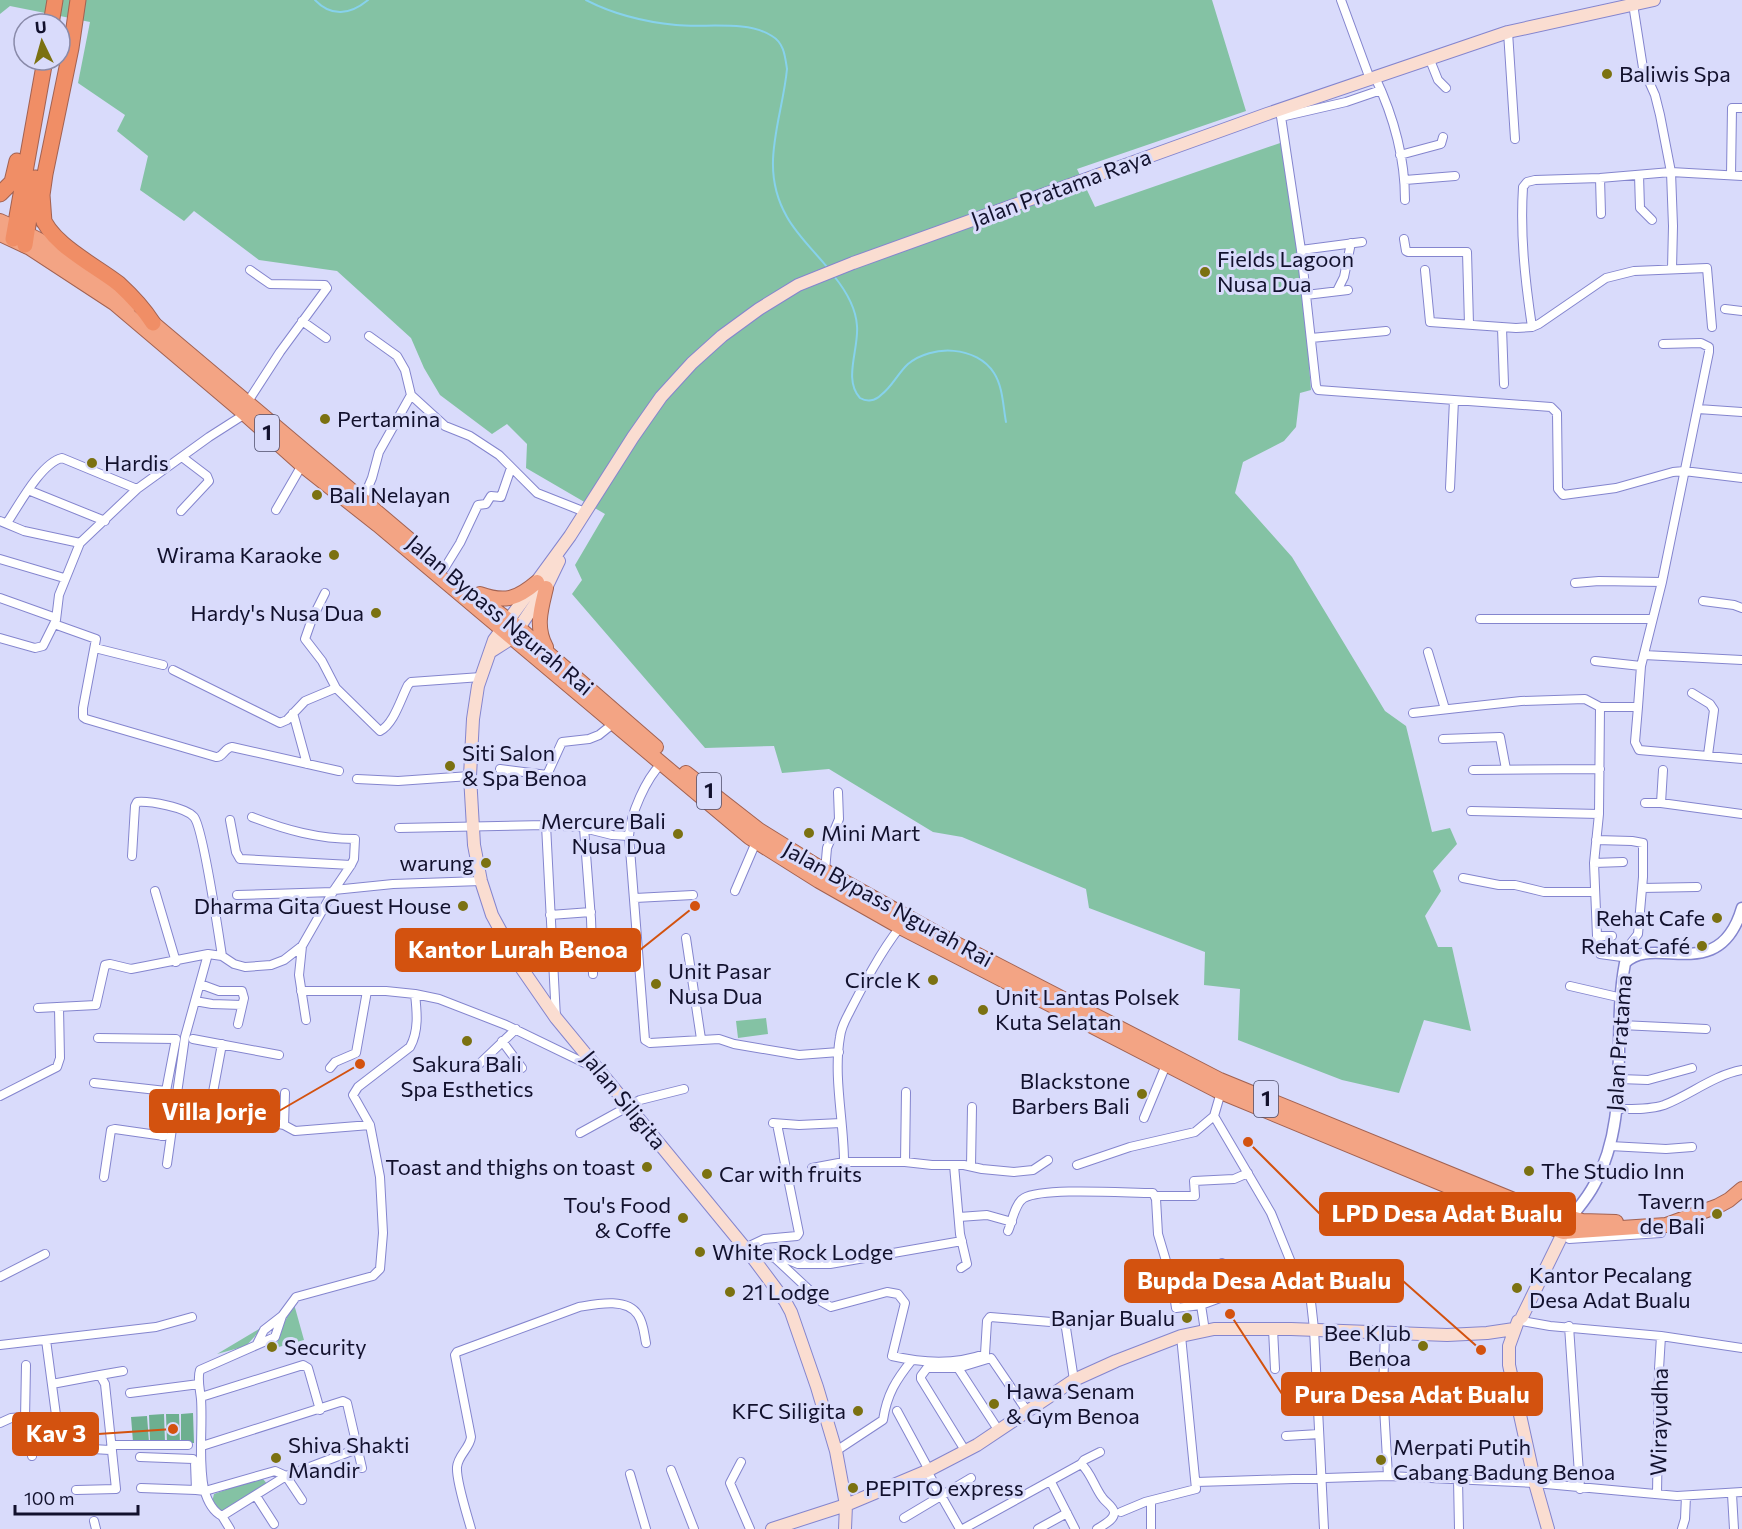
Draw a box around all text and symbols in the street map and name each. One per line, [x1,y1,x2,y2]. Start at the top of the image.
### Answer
north arrow [12,12,72,72]
text: U [34,17,47,37]
place label: Baliwis Spa [1619,60,1731,87]
marker: Baliwis Spa [1600,67,1614,81]
street label: Jalan Pratama Raya [967,142,1155,233]
place label: Fields Lagoon Nusa Dua [1217,245,1354,297]
marker: Fields Lagoon Nusa Dua [1198,265,1212,279]
place label: Pertamina [337,405,440,432]
marker: Pertamina [318,412,332,426]
road number: 1 [255,415,279,451]
place label: Hardis [104,449,169,476]
marker: Hardis [85,456,99,470]
place label: Bali Nelayan [329,481,450,508]
marker: Bali Nelayan [310,488,324,502]
street label: Jalan Bypass Ngurah Rai [401,529,599,701]
place label: Wirama Karaoke [156,541,322,568]
marker: Wirama Karaoke [327,548,341,562]
place label: Hardy's Nusa Dua [190,599,364,626]
marker: Hardy's Nusa Dua [369,606,383,620]
place label: Siti Salon & Spa Benoa [462,739,587,791]
marker: Siti Salon & Spa Benoa [443,759,457,773]
road number: 1 [697,773,721,809]
place label: Mercure Bali Nusa Dua [541,807,666,859]
place label: Mini Mart [821,819,920,846]
marker: Mini Mart [802,826,816,840]
marker: Mercure Bali Nusa Dua [671,827,685,841]
street label: Jalan Bypass Ngurah Rai [779,835,998,972]
place label: warung [399,849,474,876]
marker: warung [479,856,493,870]
place label: Dharma Gita Guest House [194,892,451,919]
marker: Dharma Gita Guest House [456,899,470,913]
place label: Rehat Cafe [1596,904,1705,931]
marker: Rehat Cafe [1710,911,1724,925]
callout: Kantor Lurah Benoa [396,929,640,971]
place label: Rehat Café [1581,932,1690,959]
text: Kantor Lurah Benoa [408,934,628,963]
marker: Rehat Café [1695,939,1709,953]
place label: Unit Pasar Nusa Dua [668,957,771,1009]
place label: Circle K [845,966,921,993]
marker: Circle K [926,973,940,987]
street label: Jalan Pratama [1600,974,1637,1112]
marker: Unit Pasar Nusa Dua [649,977,663,991]
place label: Unit Lantas Polsek Kuta Selatan [995,983,1180,1035]
marker: Unit Lantas Polsek Kuta Selatan [976,1003,990,1017]
marker: Sakura Bali Spa Esthetics [460,1034,474,1048]
street label: Jalan Siligita [576,1045,673,1155]
place label: Sakura Bali Spa Esthetics [400,1050,534,1102]
place label: Blackstone Barbers Bali [1011,1067,1130,1119]
road number: 1 [1254,1081,1278,1117]
marker: Blackstone Barbers Bali [1135,1087,1149,1101]
callout: Villa Jorje [150,1090,279,1132]
text: Villa Jorje [161,1096,267,1125]
place label: Toast and thighs on toast [385,1153,635,1180]
place label: The Studio Inn [1541,1157,1685,1184]
marker: Toast and thighs on toast [640,1160,654,1174]
place label: Car with fruits [719,1160,862,1187]
marker: The Studio Inn [1522,1164,1536,1178]
marker: Car with fruits [700,1167,714,1181]
place label: Tavern de Bali [1638,1187,1705,1239]
place label: Tou's Food & Coffe [563,1191,671,1243]
callout: LPD Desa Adat Bualu [1320,1193,1575,1235]
text: LPD Desa Adat Bualu [1332,1198,1562,1227]
marker: Tavern de Bali [1710,1207,1724,1221]
marker: Tou's Food & Coffe [676,1211,690,1225]
place label: White Rock Lodge [712,1238,893,1265]
marker: White Rock Lodge [693,1245,707,1259]
callout: Bupda Desa Adat Bualu [1125,1260,1403,1302]
place label: Kantor Pecalang Desa Adat Bualu [1529,1261,1692,1313]
text: Bupda Desa Adat Bualu [1137,1265,1391,1294]
place label: 21 Lodge [742,1278,830,1305]
marker: Kantor Pecalang Desa Adat Bualu [1510,1281,1524,1295]
marker: 21 Lodge [723,1285,737,1299]
place label: Banjar Bualu [1051,1304,1175,1331]
marker: Banjar Bualu [1180,1311,1194,1325]
place label: Bee Klub Benoa [1324,1319,1411,1371]
place label: Security [284,1333,367,1360]
marker: Bee Klub Benoa [1416,1339,1430,1353]
marker: Security [265,1340,279,1354]
street label: Wirayudha [1644,1368,1673,1476]
callout: Pura Desa Adat Bualu [1282,1373,1542,1415]
place label: Hawa Senam & Gym Benoa [1006,1377,1140,1429]
text: Pura Desa Adat Bualu [1294,1379,1530,1408]
place label: KFC Siligita [731,1397,846,1424]
marker: Hawa Senam & Gym Benoa [987,1397,1001,1411]
marker: KFC Siligita [851,1404,865,1418]
callout: Kav 3 [13,1413,98,1455]
text: Kav 3 [26,1418,86,1447]
place label: Shiva Shakti Mandir [288,1431,410,1483]
place label: Merpati Putih Cabang Badung Benoa [1393,1433,1615,1485]
marker: Shiva Shakti Mandir [269,1451,283,1465]
marker: Merpati Putih Cabang Badung Benoa [1374,1453,1388,1467]
place label: PEPITO express [865,1474,1024,1501]
scale bar [15,1478,138,1516]
marker: PEPITO express [846,1481,860,1495]
text: 100 m [24,1487,74,1509]

